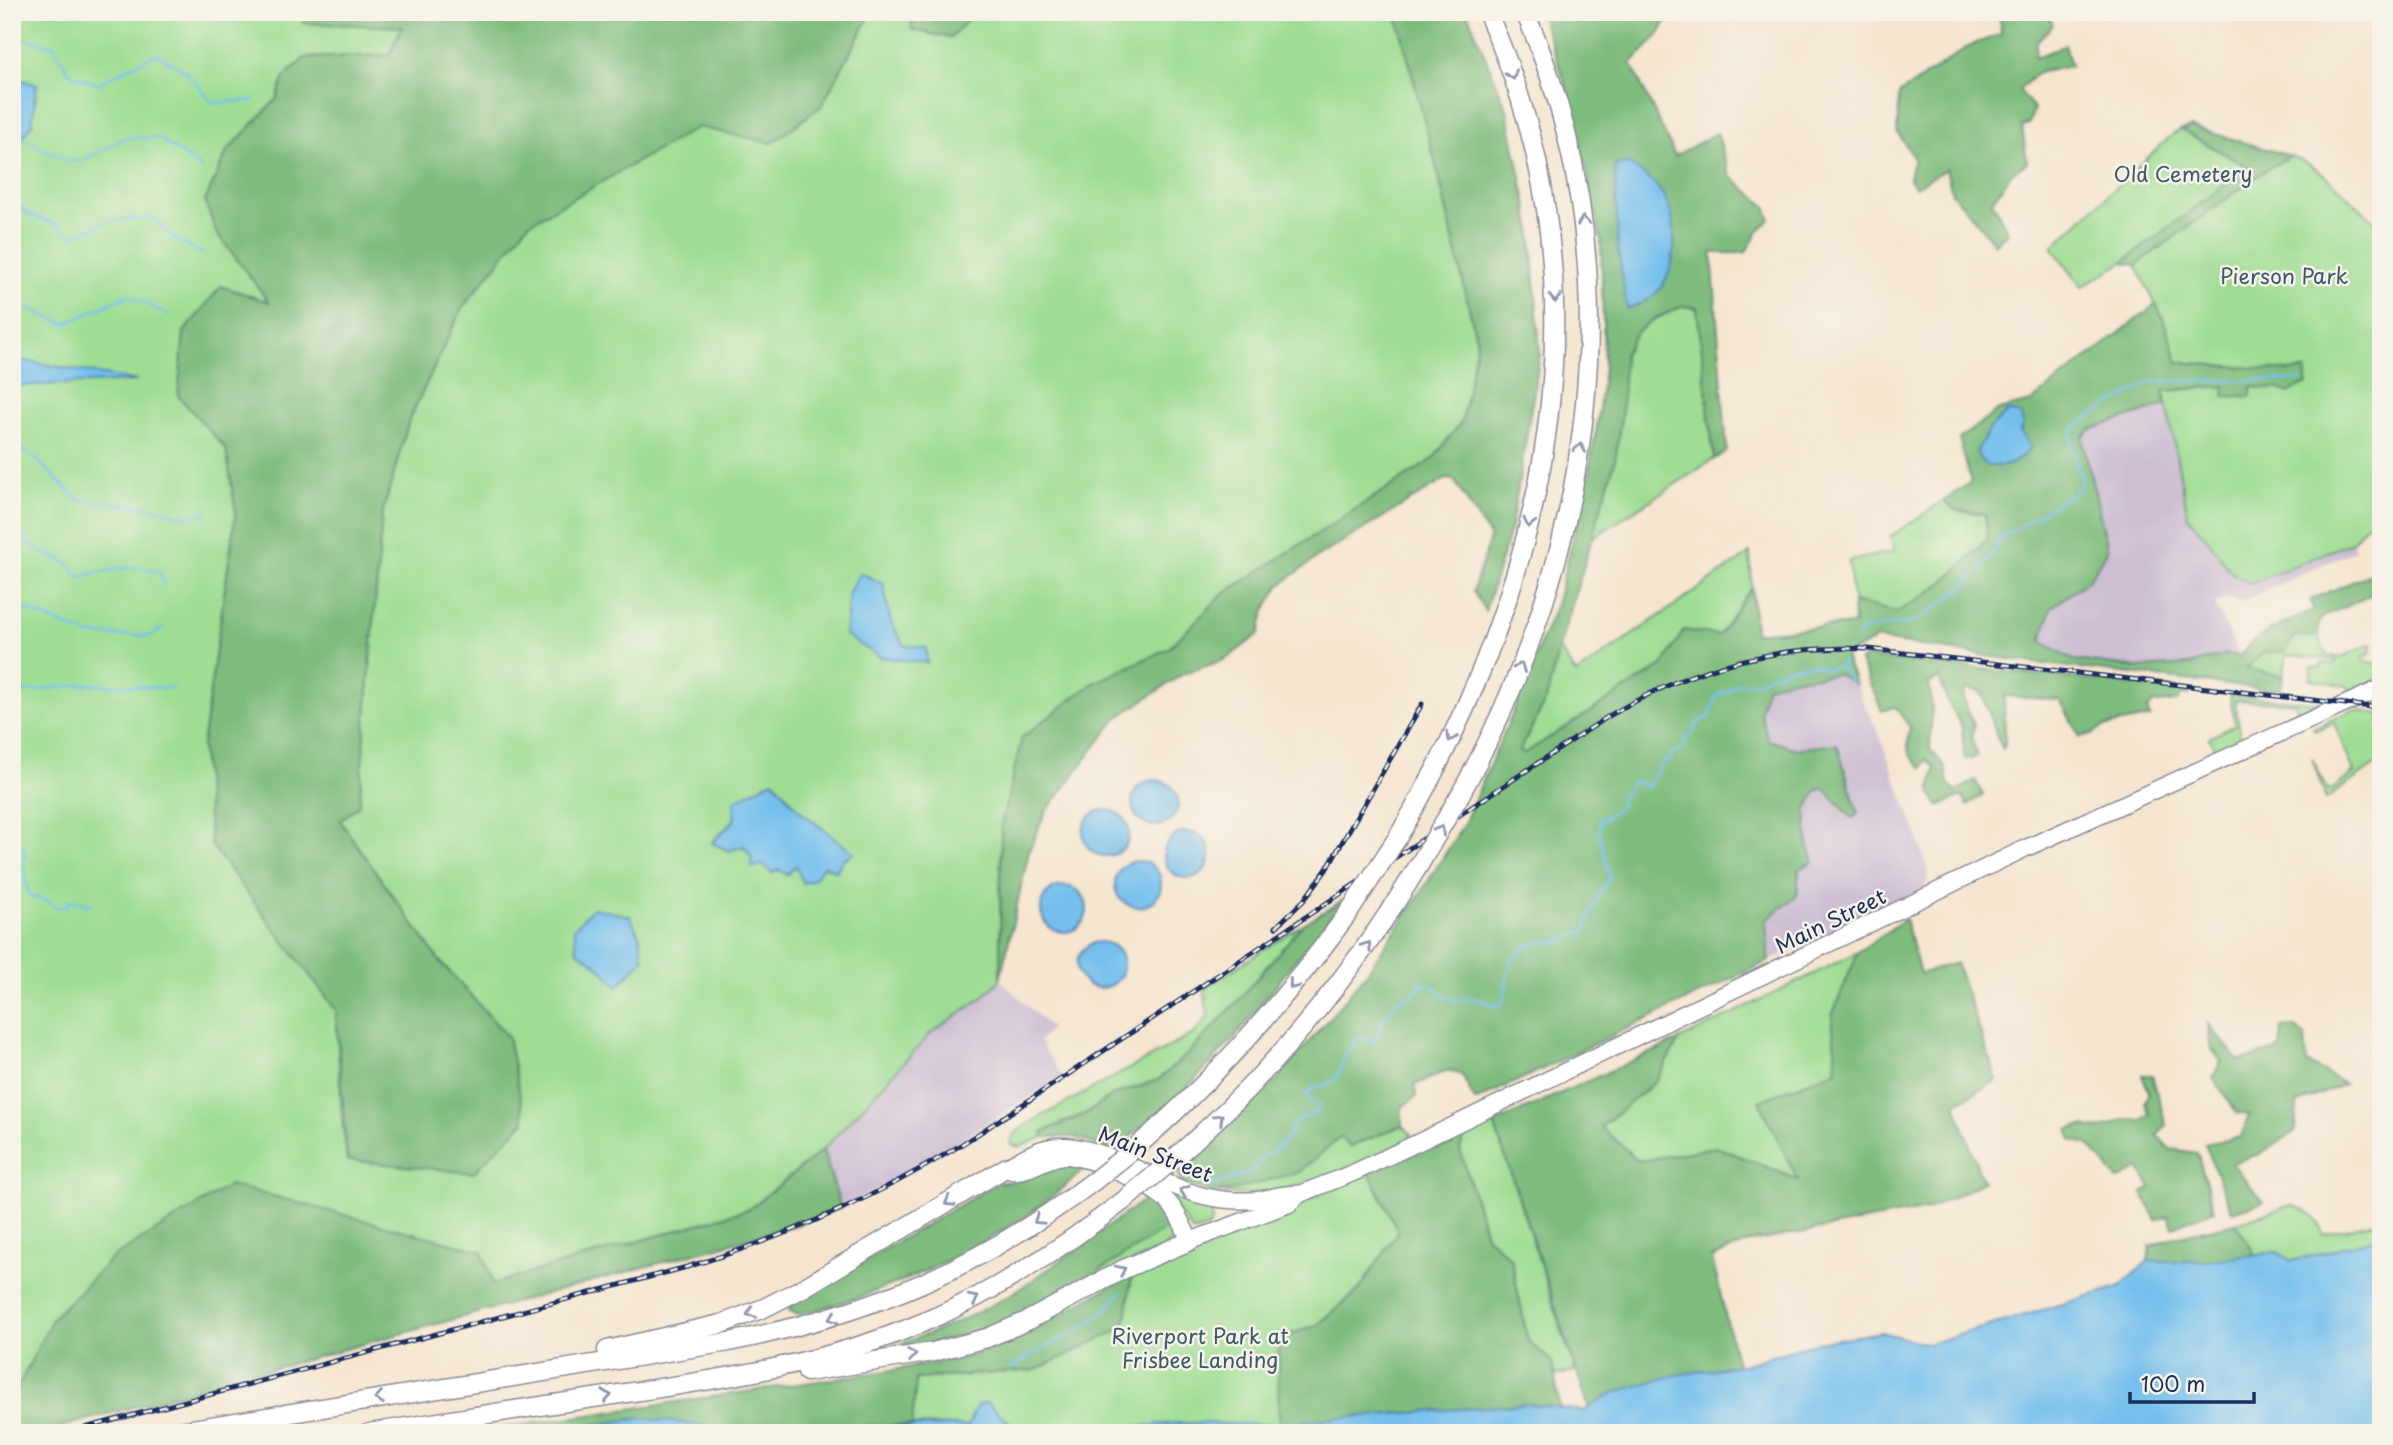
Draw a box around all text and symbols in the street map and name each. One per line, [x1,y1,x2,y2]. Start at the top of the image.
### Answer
one-way arrow [1504,69,1518,81]
park label: Old Cemetery [2114,157,2252,189]
one-way arrow [1576,215,1591,227]
park label: Pierson Park [2220,259,2349,291]
one-way arrow [1547,293,1562,304]
one-way arrow [1572,442,1587,454]
one-way arrow [1523,517,1537,529]
one-way arrow [1512,661,1526,673]
one-way arrow [1446,730,1460,742]
one-way arrow [1432,825,1445,838]
street label: Main Street [1769,879,1891,961]
one-way arrow [1359,941,1372,954]
one-way arrow [1288,978,1301,990]
one-way arrow [1211,1113,1224,1126]
street label: Main Street [1094,1117,1218,1189]
one-way arrow [1179,1185,1191,1199]
one-way arrow [943,1193,956,1206]
one-way arrow [1032,1212,1045,1225]
one-way arrow [1114,1265,1126,1279]
one-way arrow [967,1293,979,1307]
one-way arrow [745,1305,757,1319]
one-way arrow [827,1309,839,1324]
park label: Riverport Park at Frisbee Landing [1111,1319,1289,1375]
one-way arrow [906,1348,918,1363]
scale bar [2130,1361,2255,1405]
text: 100 m [2141,1367,2205,1399]
one-way arrow [601,1389,613,1404]
one-way arrow [373,1390,385,1405]

